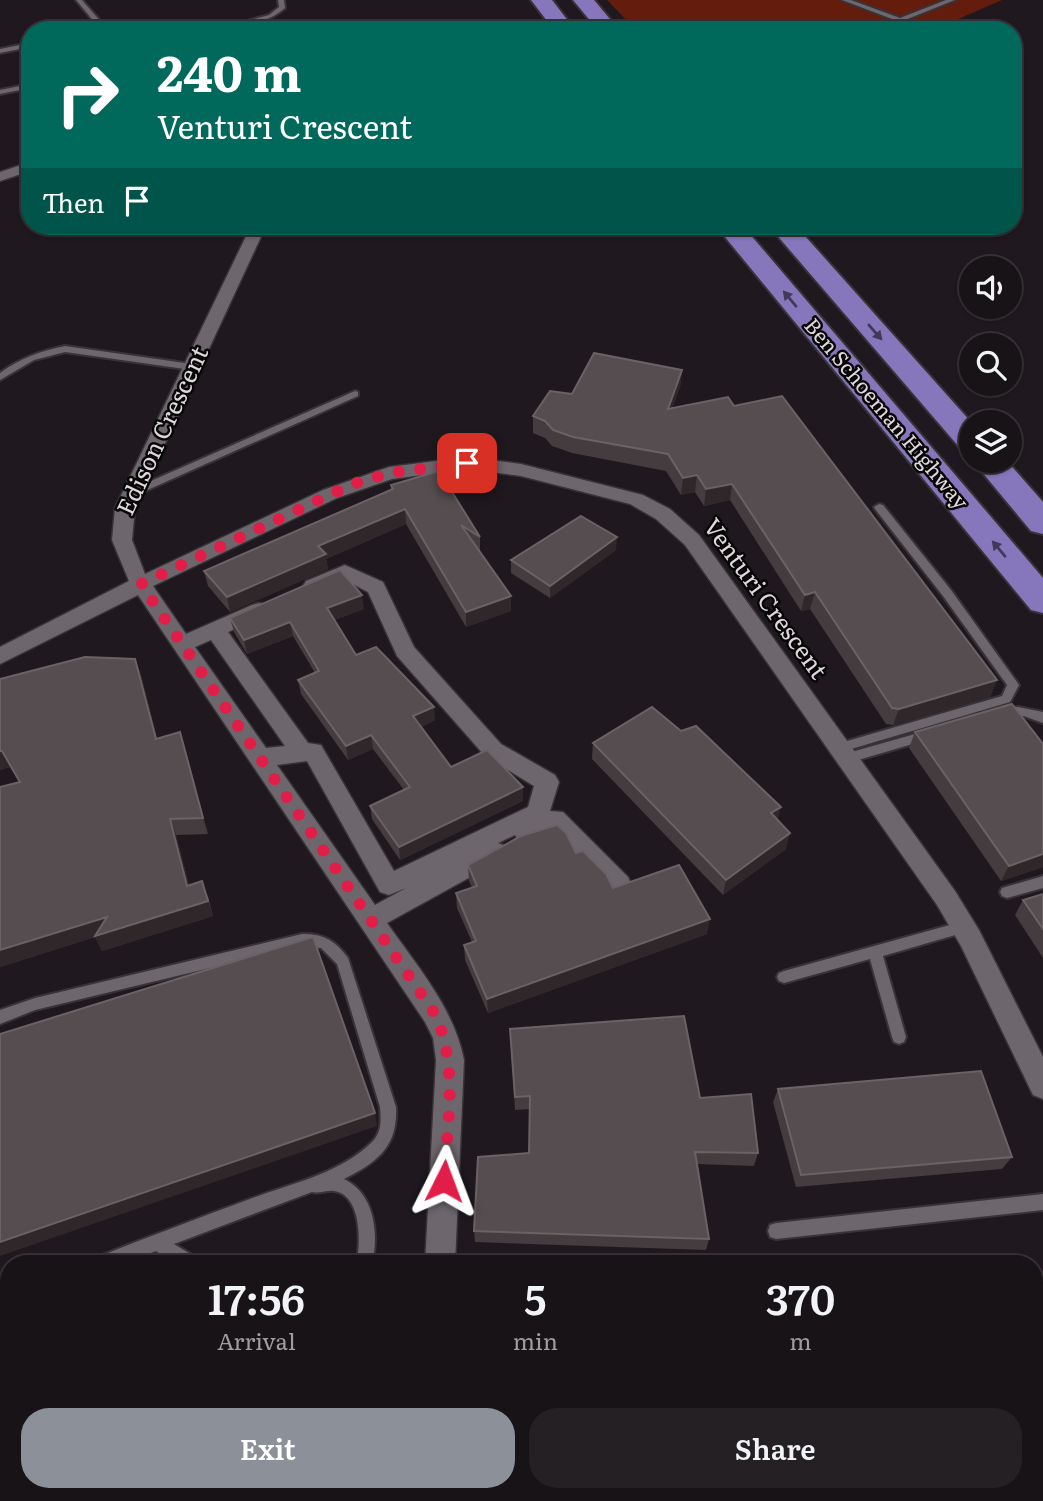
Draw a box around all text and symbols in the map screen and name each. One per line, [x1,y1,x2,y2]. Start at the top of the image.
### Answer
text: 240 m [157,34,302,107]
icon: right [42,49,133,140]
text: Venturi Crescent [157,101,412,149]
text: Then [42,182,104,221]
icon: arrive [118,182,156,220]
map controls [959,256,1022,473]
button: sound [959,256,1022,319]
one-way arrow [783,291,798,308]
street label: Ben Schoeman Highway [799,310,978,515]
one-way arrow [867,323,883,340]
button: search [959,333,1022,396]
street label: Edison Crescent [106,339,215,520]
button: layers [959,410,1022,473]
pin [437,433,497,493]
icon: arrive [448,444,486,482]
street label: Venturi Crescent [697,510,838,685]
one-way arrow [991,540,1007,558]
position arrow [407,1144,481,1218]
text: 17:56 [208,1266,305,1328]
text: 5 [524,1266,547,1328]
text: 370 [766,1266,835,1328]
text: Arrival [217,1323,296,1357]
text: min [513,1323,558,1357]
text: m [789,1323,812,1357]
button: Exit [21,1408,515,1488]
button: Share [529,1408,1022,1488]

